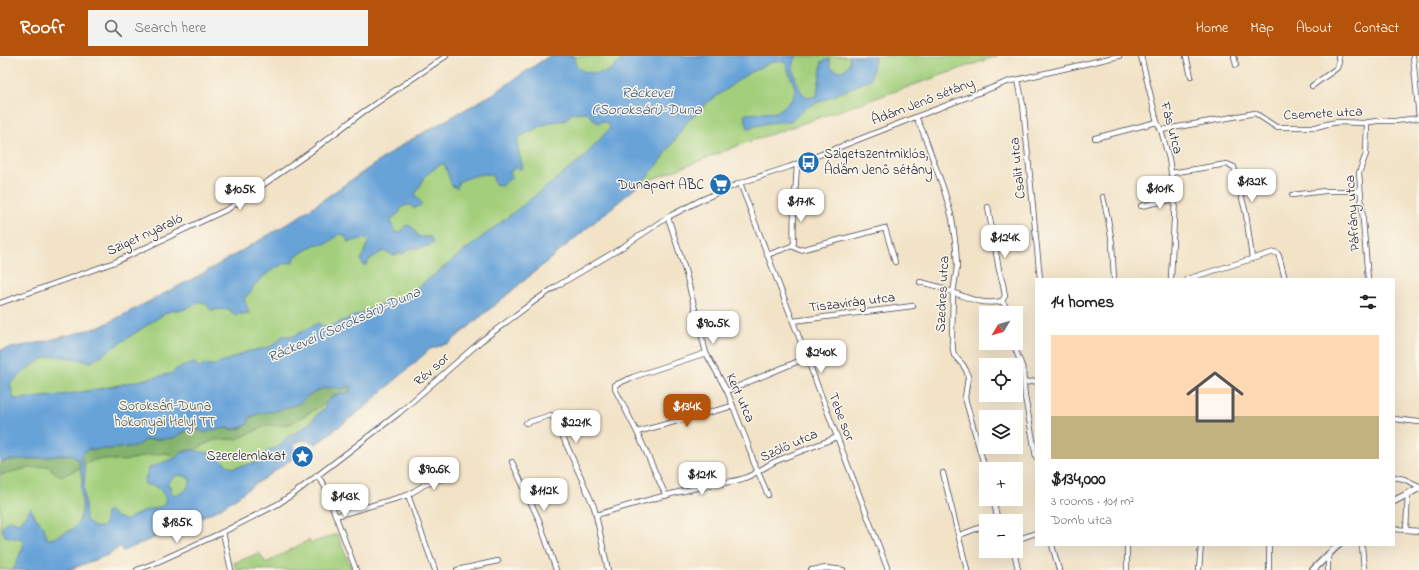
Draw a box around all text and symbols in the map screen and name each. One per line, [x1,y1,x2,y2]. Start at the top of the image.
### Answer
search box [88,10,368,46]
text: Roofr [20,15,64,42]
icon: search [102,17,124,39]
text: Search here [134,17,206,39]
text: Home [1196,18,1228,39]
text: Map [1250,18,1274,39]
text: About [1296,18,1332,39]
text: Contact [1354,18,1399,39]
street label: Ádám Jenő sétány [868,72,978,132]
water label: Ráckevei (Soroksári)-Duna [592,82,703,121]
street label: Fás utca [1154,99,1188,156]
street label: Csemete utca [1283,101,1363,127]
street label: Csalit utca [1004,136,1032,200]
place label: Szigetszentmiklós, Ádám Jenő sétány [824,144,933,182]
bus stop icon: Szigetszentmiklós, Ádám Jenő sétány [795,149,821,175]
pin: $132K [1224,169,1280,203]
supermarket icon: Dunapart ABC [707,172,733,198]
text: $132K [1237,172,1267,191]
street label: Páfrány utca [1340,174,1367,252]
place label: Dunapart ABC [617,175,704,196]
pin: $101K [1132,176,1188,210]
pin: $105K [212,177,268,211]
text: $101K [1146,179,1174,198]
text: $105K [224,180,256,199]
pin: $171K [773,189,829,223]
text: $171K [787,192,815,211]
street label: Sziget nyaraló [103,208,187,263]
pin: $124K [977,225,1033,259]
text: $124K [990,228,1020,247]
street label: Szedres utca [931,255,955,333]
water label: Ráckevei (Soroksári)-Duna [264,281,425,369]
street label: Tiszavirág utca [808,287,896,320]
text: 14 homes [1051,290,1114,315]
icon: filters [1357,291,1379,313]
north arrow [979,306,1023,350]
map controls [979,306,1023,558]
pin: $90.5K [680,311,746,345]
text: $90.5K [696,314,730,333]
pin: $240K [793,340,849,374]
text: $240K [805,343,837,362]
street label: Rév sor [409,348,455,392]
button: locate [979,358,1023,402]
icon: home [1179,361,1251,433]
street label: Kert utca [720,370,760,426]
street label: Tebe sor [822,390,860,445]
pin: $134K [659,394,715,428]
park label: Soroksári-Duna hókonyai Helyi TT [114,396,216,434]
text: $134K [672,397,702,416]
pin: $221K [548,410,604,444]
button: layers [979,410,1023,454]
text: $221K [560,413,592,432]
street label: Szőlő utca [757,424,821,468]
place icon: Szerelemlakat [289,443,315,469]
place label: Szerelemlakat [206,446,286,467]
pin: $90.6K [401,457,467,491]
text: $90.6K [418,460,450,479]
pin: $121K [674,462,730,496]
button: + [979,462,1023,506]
text: $121K [688,465,716,484]
text: $134,000 [1051,467,1106,492]
pin: $112K [516,478,572,512]
text: $112K [530,481,558,500]
pin: $143K [317,484,373,518]
text: $143K [330,487,360,506]
text: 3 rooms · 101 m² [1051,492,1134,511]
pin: $185K [149,510,205,544]
text: Domb utca [1051,511,1112,530]
text: $185K [162,513,192,532]
button: − [979,514,1023,558]

